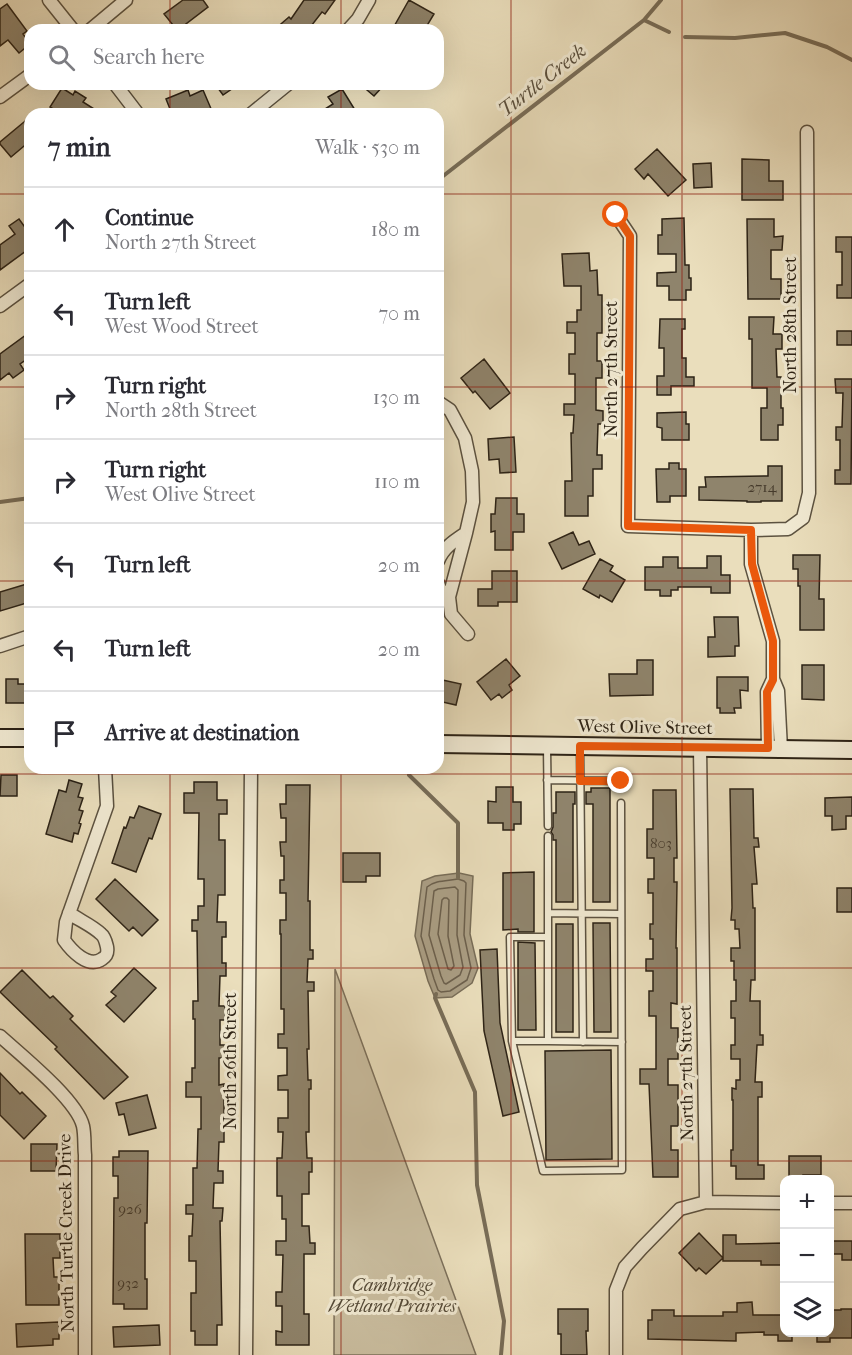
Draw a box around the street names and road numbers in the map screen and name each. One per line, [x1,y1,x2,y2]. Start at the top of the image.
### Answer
street label: North 28th Street [780,256,801,393]
street label: North 27th Street [601,300,622,437]
street label: West Olive Street [576,716,713,739]
street label: North 26th Street [220,992,241,1130]
street label: North 27th Street [675,1004,698,1141]
street label: North Turtle Creek Drive [54,1133,79,1332]

